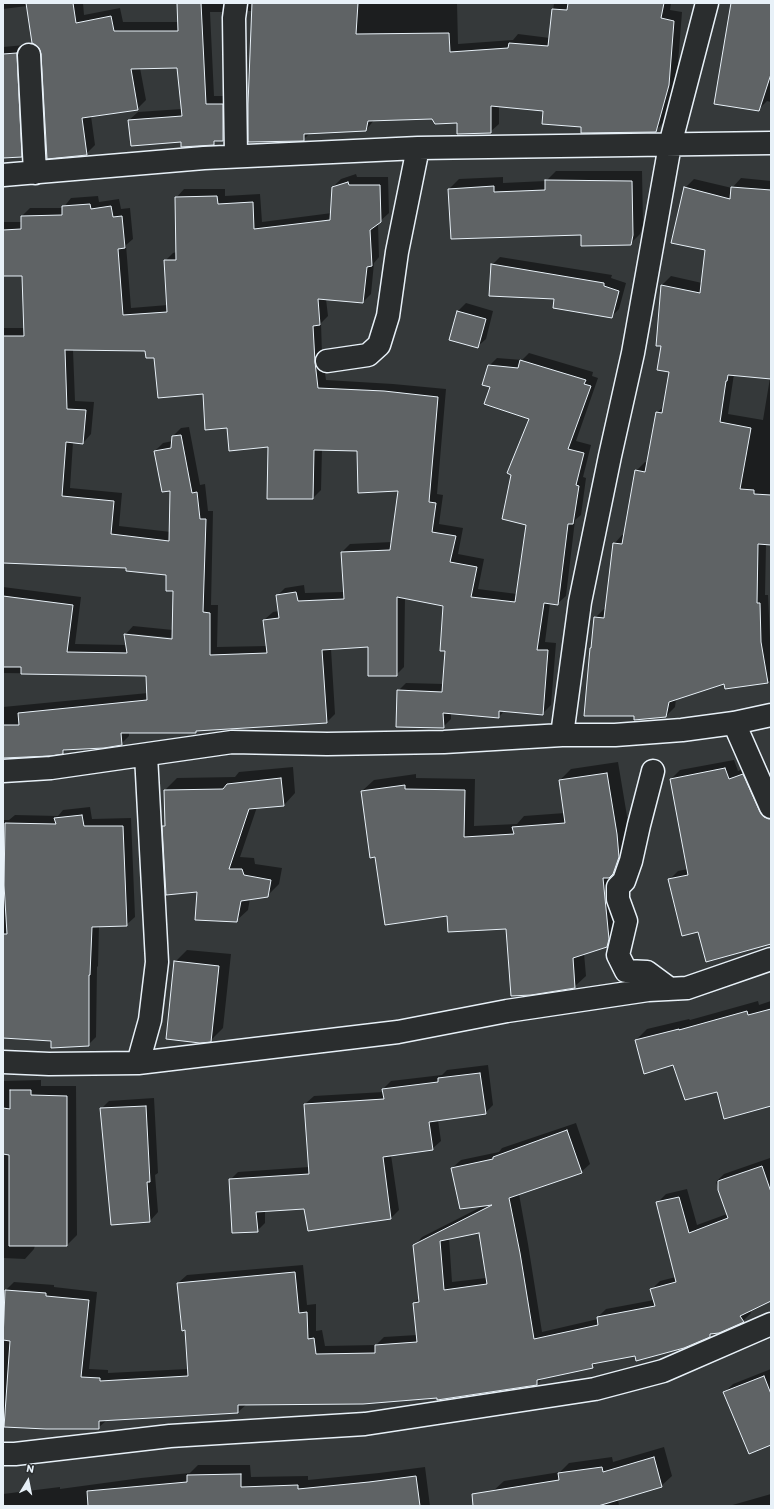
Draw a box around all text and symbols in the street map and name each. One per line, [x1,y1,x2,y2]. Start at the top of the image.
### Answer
north arrow [8,1461,48,1501]
text: N [25,1462,35,1476]

